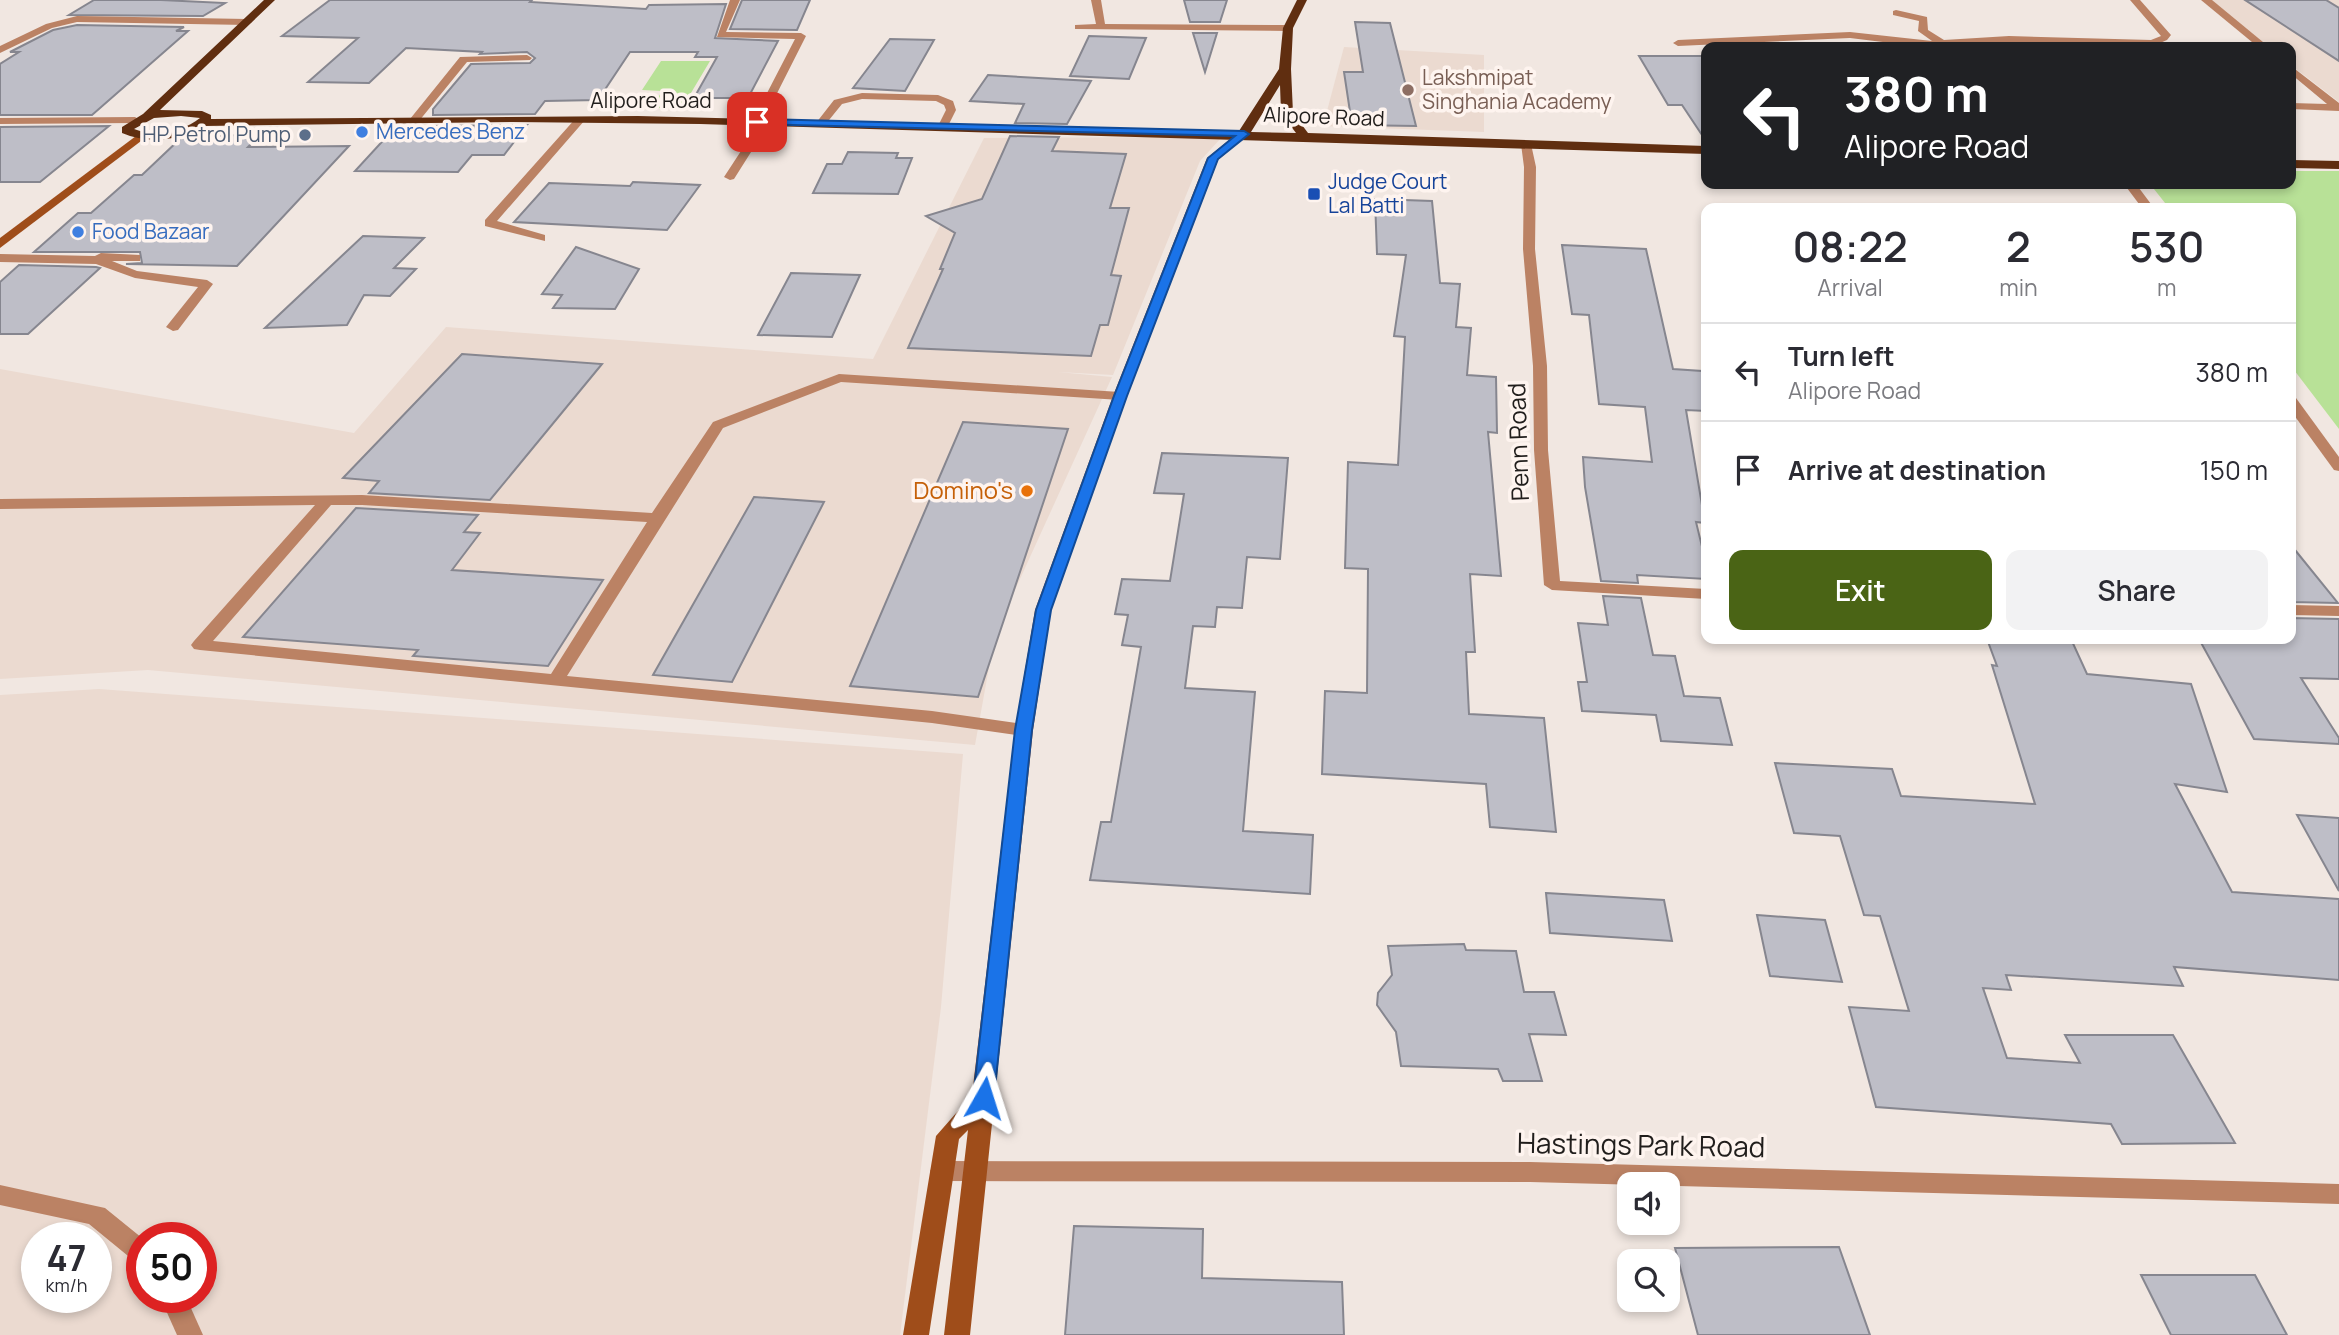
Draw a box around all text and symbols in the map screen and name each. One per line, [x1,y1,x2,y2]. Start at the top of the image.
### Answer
text: 380 m [1844,60,1989,127]
place label: Lakshmipat Singhania Academy [1422,63,1612,115]
icon: left [1729,70,1820,161]
marker: Lakshmipat Singhania Academy [1400,82,1416,98]
street label: Alipore Road [590,86,712,114]
pin [727,92,787,152]
street label: Alipore Road [1263,100,1385,132]
icon: arrive [738,103,776,141]
place label: Mercedes Benz [376,117,525,145]
place label: HP Petrol Pump [142,120,291,148]
marker: Mercedes Benz [354,124,370,140]
text: Alipore Road [1844,124,2029,168]
marker: HP Petrol Pump [297,127,313,143]
place label: Judge Court Lal Batti [1328,167,1447,219]
marker: Judge Court Lal Batti [1306,186,1322,202]
place label: Food Bazaar [92,217,210,245]
text: 08:22 [1792,217,1908,275]
text: 2 [2006,217,2031,275]
text: 530 [2129,217,2205,275]
marker: Food Bazaar [70,224,86,240]
text: Arrival [1817,271,1883,303]
text: min [1999,271,2038,303]
text: m [2157,271,2177,303]
text: Turn left [1788,338,1895,374]
icon: left [1729,353,1767,391]
text: 380 m [2195,354,2268,390]
text: Alipore Road [1788,374,1921,406]
street label: Penn Road [1499,382,1536,502]
icon: arrive [1729,451,1767,489]
text: Arrive at destination [1788,452,2046,488]
text: 150 m [2200,452,2268,488]
place label: Domino's [913,473,1013,506]
marker: Domino's [1019,483,1035,499]
button: Exit [1729,550,1992,630]
button: Share [2006,550,2268,630]
position arrow [947,1061,1021,1135]
street label: Hastings Park Road [1516,1123,1766,1165]
map controls [1617,1172,1680,1312]
button: sound [1617,1172,1680,1235]
speed limit sign: 50 [126,1222,217,1313]
text: 47 [47,1234,86,1282]
button: search [1617,1249,1680,1312]
text: km/h [46,1273,87,1297]

